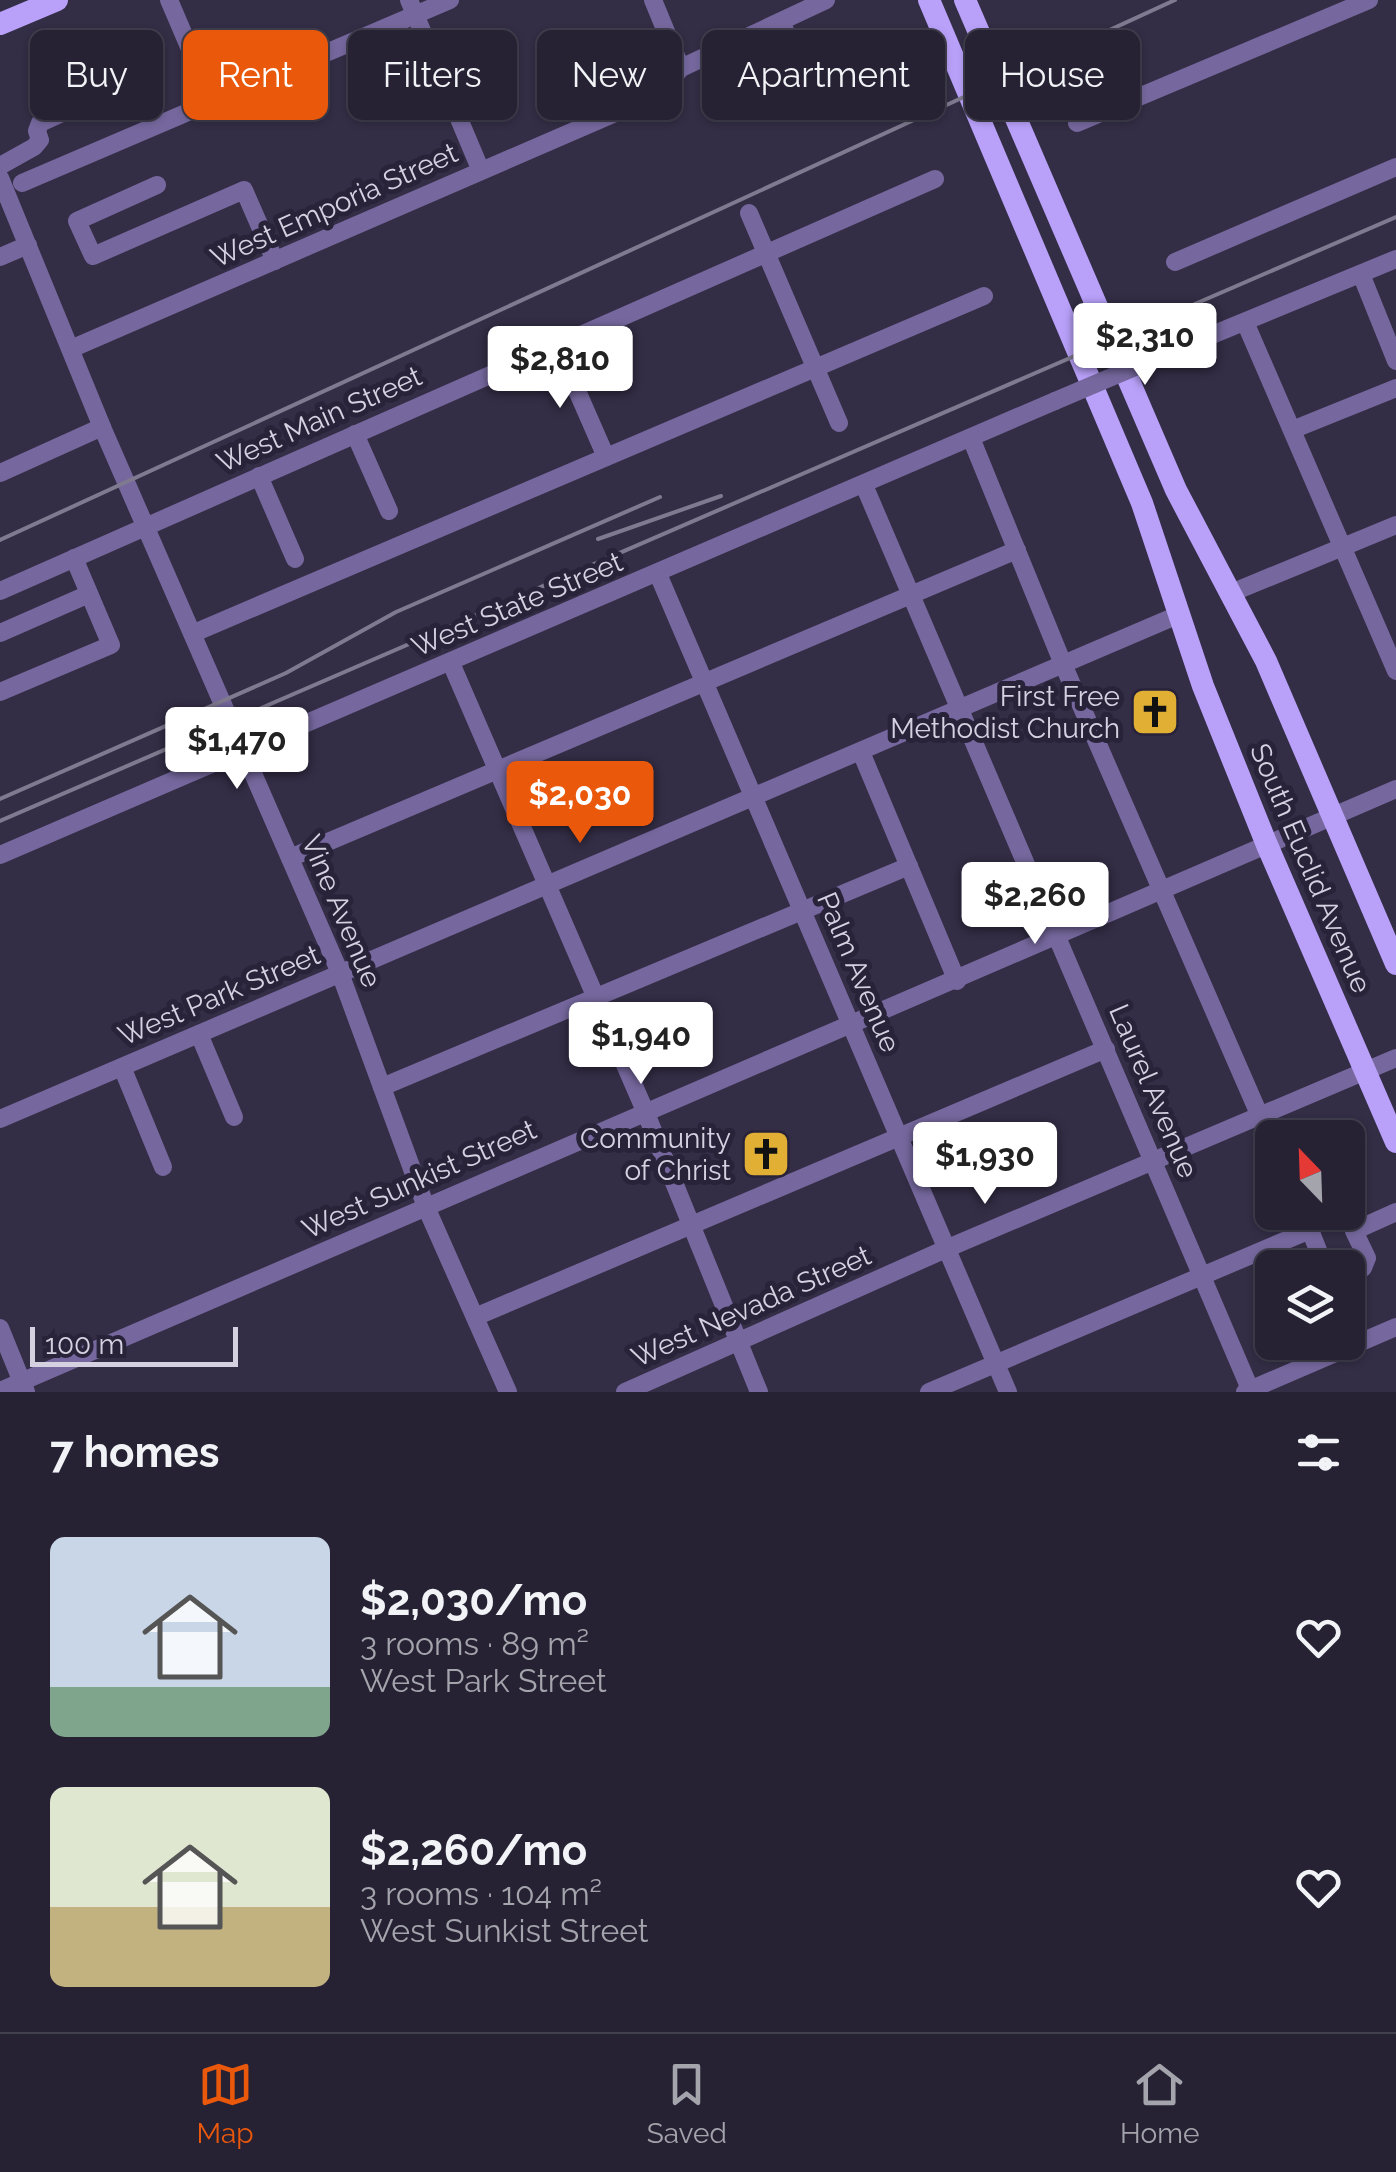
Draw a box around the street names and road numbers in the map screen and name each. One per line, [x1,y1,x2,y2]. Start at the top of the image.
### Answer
street label: West Emporia Street [206,136,463,275]
street label: West Main Street [212,359,427,479]
street label: West State Street [407,545,628,664]
street label: South Euclid Avenue [1243,739,1378,998]
street label: Vine Avenue [295,830,388,992]
street label: Palm Avenue [810,887,907,1057]
street label: West Park Street [113,938,326,1053]
street label: Laurel Avenue [1102,999,1205,1183]
street label: West Sunkist Street [297,1113,542,1246]
street label: West Nevada Street [626,1239,877,1374]

